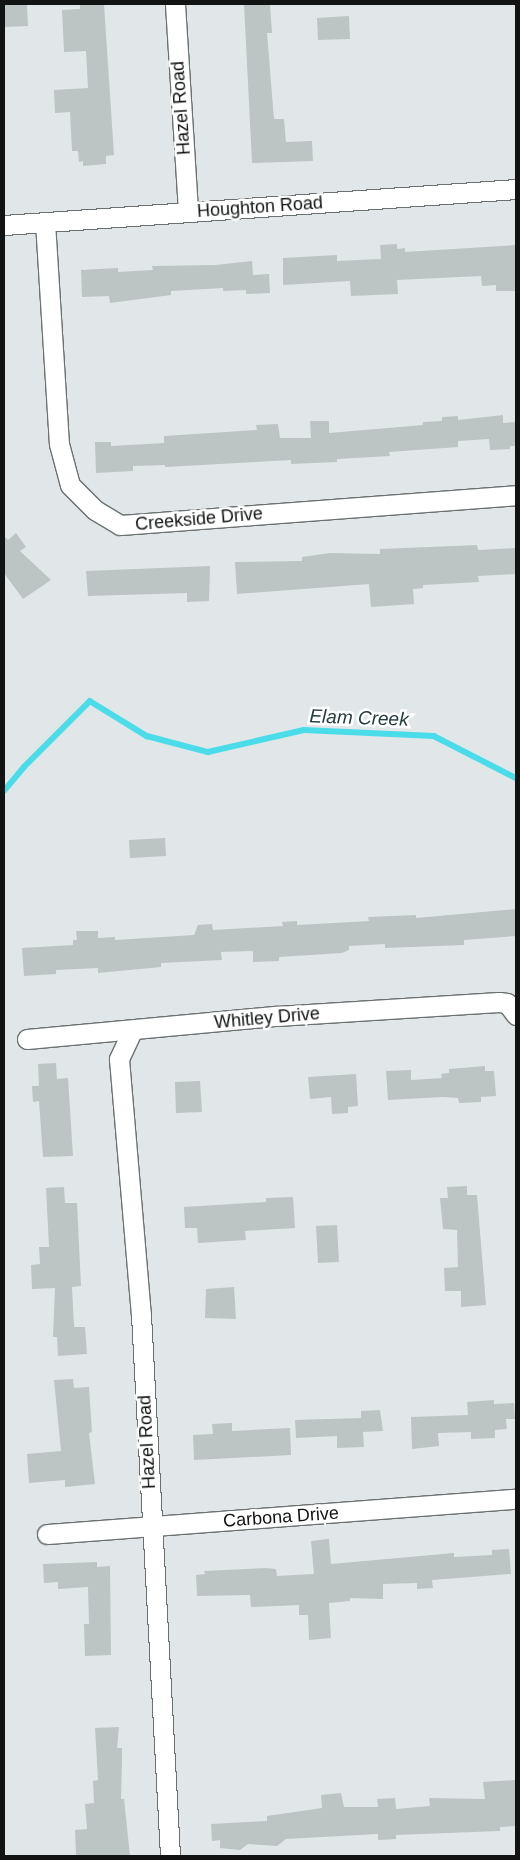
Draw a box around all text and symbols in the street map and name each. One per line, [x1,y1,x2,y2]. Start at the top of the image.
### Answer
street label: Hazel Road [167,60,195,156]
street label: Houghton Road [196,192,324,222]
street label: Creekside Drive [134,503,264,535]
water label: Elam Creek [309,705,409,731]
street label: Whitley Drive [213,1003,321,1033]
street label: Hazel Road [134,1394,160,1490]
street label: Carbona Drive [222,1502,340,1532]

